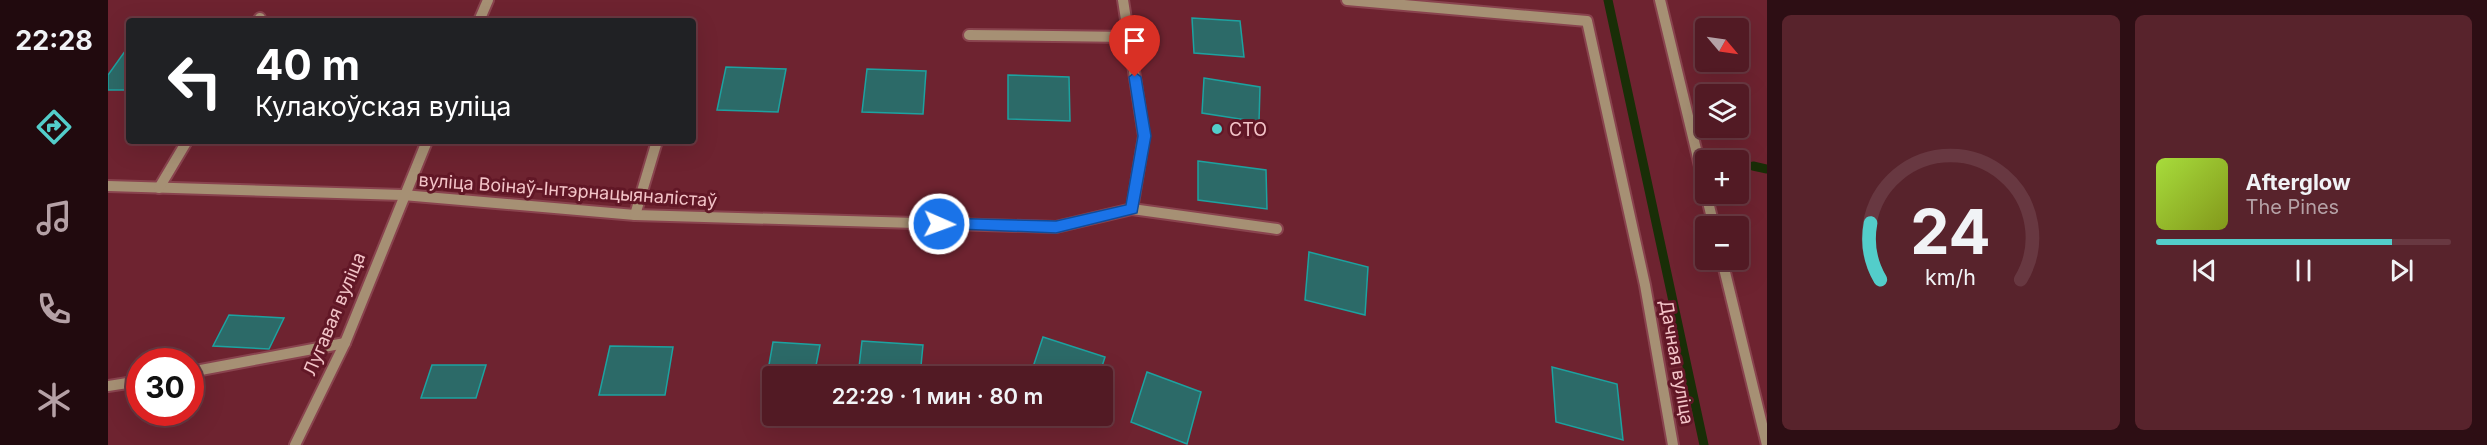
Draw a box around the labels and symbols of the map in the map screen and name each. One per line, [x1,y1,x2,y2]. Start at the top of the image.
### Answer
pin [1109,15,1160,77]
north arrow [1695,18,1749,72]
place label: СТО [1229,119,1267,140]
marker: СТО [1210,122,1224,136]
street label: вуліца Воінаў-Інтэрнацыяналістаў [418,169,718,211]
position arrow [907,192,971,256]
street label: Лугавая вуліца [299,249,369,379]
street label: Дачная вуліца [1656,298,1698,426]
speed limit sign: 30 [126,348,204,426]

